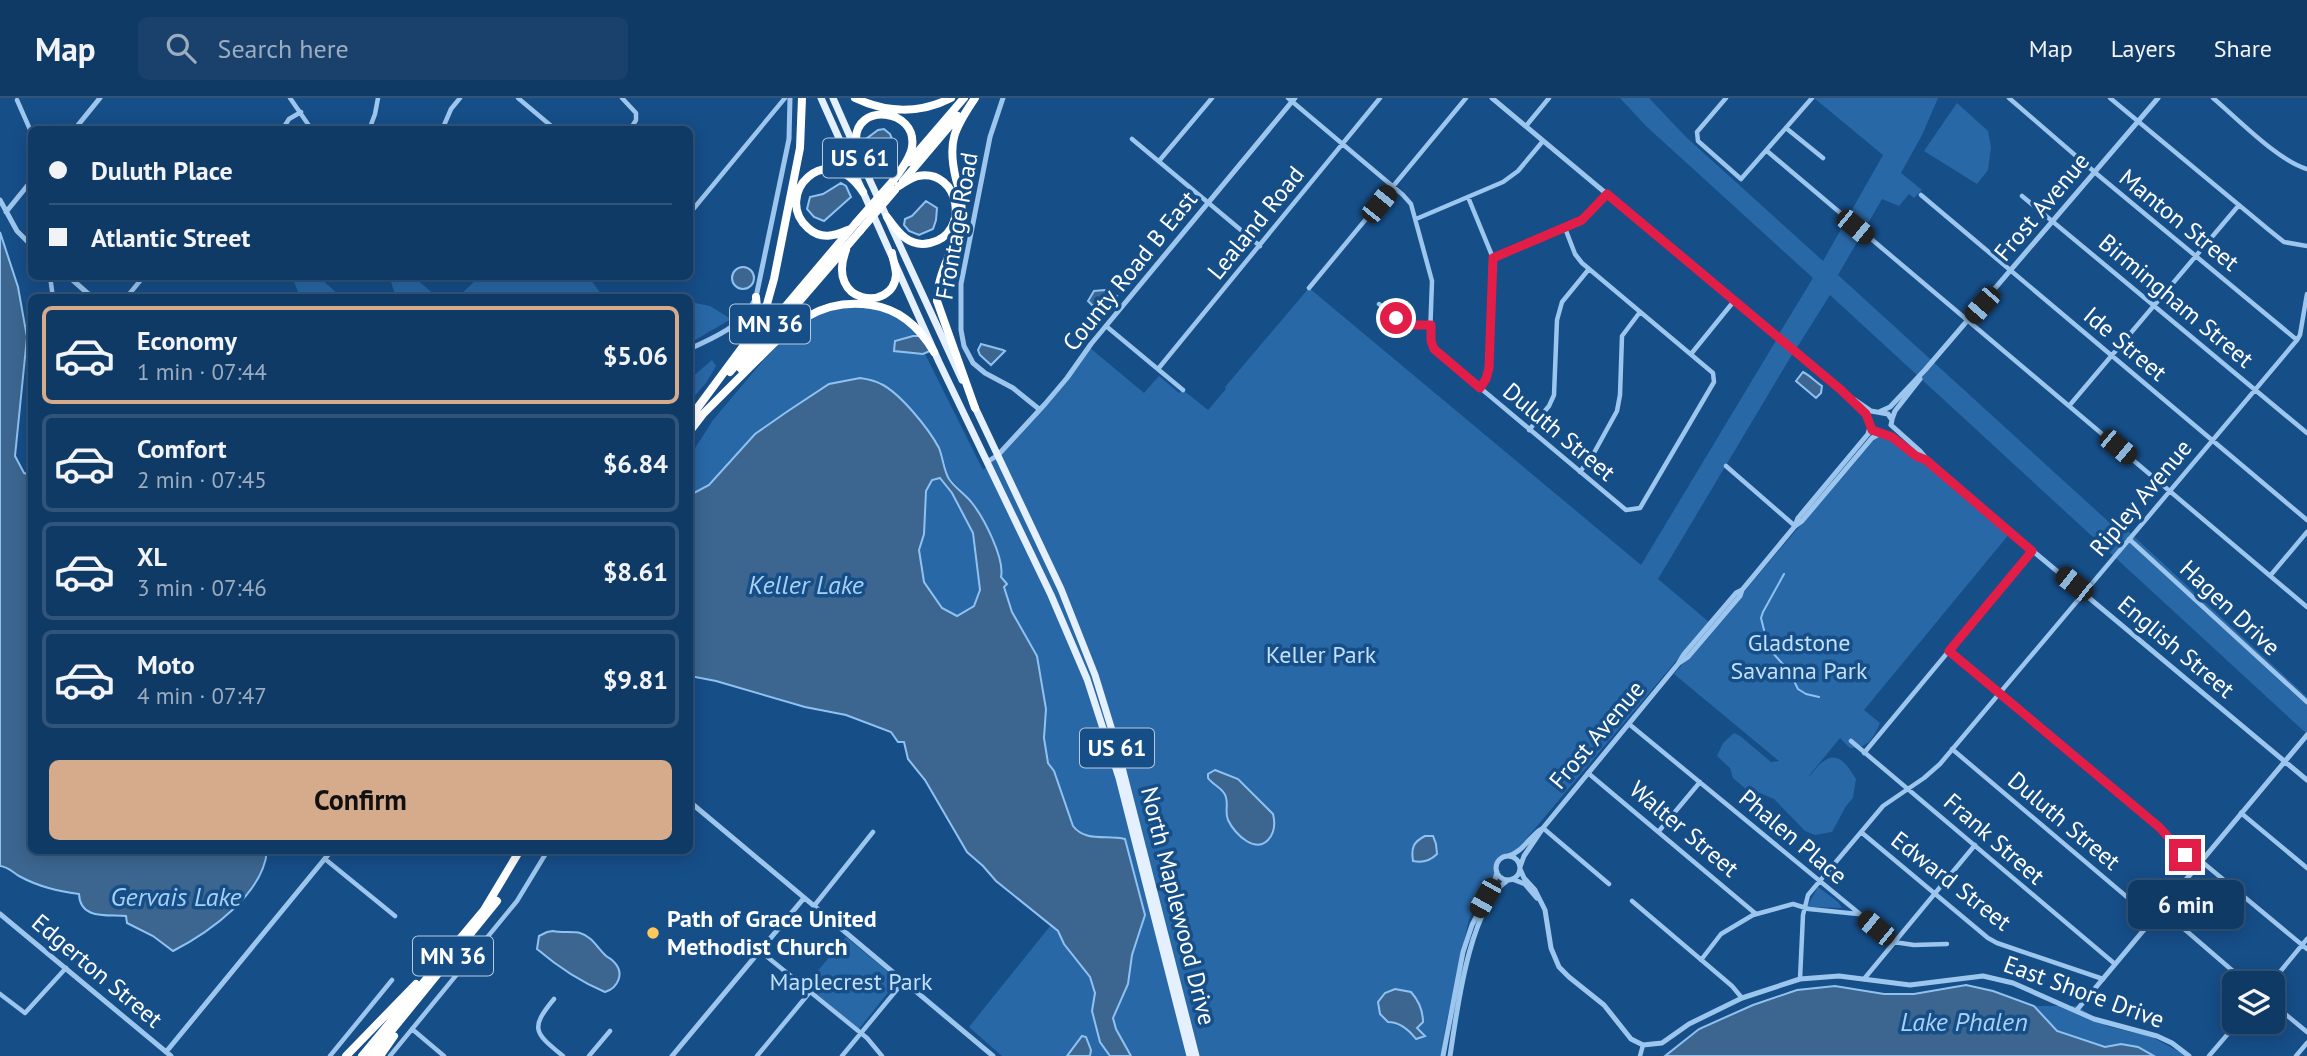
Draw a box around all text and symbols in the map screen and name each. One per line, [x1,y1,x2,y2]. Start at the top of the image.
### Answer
search box [138,17,628,80]
text: Map [35,27,96,70]
icon: search [162,29,200,67]
text: Search here [218,32,349,65]
text: Map [2029,33,2073,64]
text: Layers [2111,33,2176,64]
text: Share [2214,33,2272,64]
road number: US 61 [823,138,897,178]
street label: Frost Avenue [1987,146,2096,267]
street label: Frontage Road [928,150,985,302]
text: Duluth Place [91,154,233,187]
street label: Lealand Road [1200,160,1311,286]
street label: Manton Street [2113,162,2246,277]
car [1358,181,1401,227]
street label: County Road B East [1055,184,1204,357]
car [1833,206,1878,248]
text: Atlantic Street [91,221,250,254]
street label: Birmingham Street [2093,227,2260,374]
car [1961,282,2004,328]
street label: Ide Street [2077,300,2174,388]
route start [1380,302,1412,334]
road number: MN 36 [730,304,810,344]
icon: car [53,324,116,387]
text: Economy [137,324,237,357]
text: $5.06 [603,339,668,372]
text: 1 min · 07:44 [137,357,267,386]
street label: Duluth Street [1497,376,1622,488]
car [2096,425,2141,469]
icon: car [53,432,116,495]
text: Comfort [137,432,227,465]
street label: Ripley Avenue [2083,433,2199,563]
text: $6.84 [603,447,668,480]
text: 2 min · 07:45 [137,465,267,494]
icon: car [53,540,116,603]
text: XL [137,540,167,573]
street label: Hagen Drive [2174,553,2287,662]
text: $8.61 [603,555,668,588]
car [2051,563,2098,605]
water label: Keller Lake [748,568,864,601]
text: 3 min · 07:46 [137,573,267,602]
street label: English Street [2111,589,2241,705]
park label: Gladstone Savanna Park [1731,627,1868,686]
park label: Keller Park [1266,639,1377,670]
icon: car [53,648,116,711]
text: Moto [137,648,195,681]
text: $9.81 [603,663,668,696]
street label: Frost Avenue [1542,674,1651,795]
text: 4 min · 07:47 [137,681,267,710]
road number: US 61 [1080,728,1154,768]
button: Confirm [49,760,672,840]
street label: Duluth Street [2002,765,2127,877]
street label: Walter Street [1623,774,1746,883]
street label: Phalen Place [1733,782,1854,891]
street label: North Maplewood Drive [1134,783,1223,1028]
street label: Frank Street [1937,786,2051,891]
street label: Edward Street [1885,824,2018,937]
route end [2169,839,2201,871]
car [1466,875,1505,921]
water label: Gervais Lake [110,880,242,913]
callout: 6 min [2127,880,2243,928]
text: 6 min [2158,890,2214,919]
place label: Path of Grace United Methodist Church [667,903,877,962]
street label: Edgerton Street [26,907,169,1034]
car [1854,907,1899,949]
marker: Path of Grace United Methodist Church [645,925,661,941]
road number: MN 36 [413,936,493,976]
street label: East Shore Drive [2000,948,2169,1035]
park label: Maplecrest Park [770,966,933,997]
map controls [2222,971,2285,1034]
button: layers [2222,971,2285,1034]
water label: Lake Phalen [1900,1005,2028,1038]

